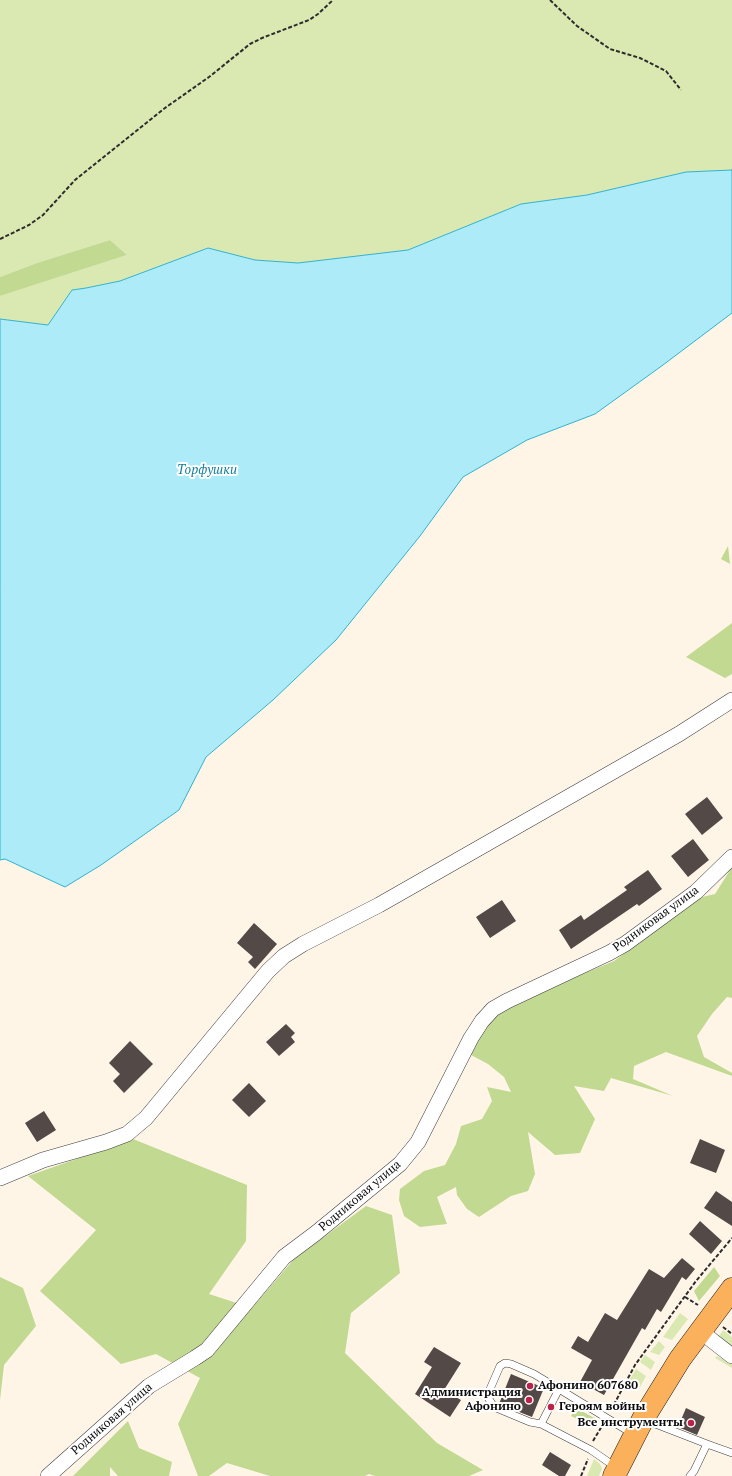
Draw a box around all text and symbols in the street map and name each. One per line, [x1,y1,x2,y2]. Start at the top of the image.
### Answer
water label: Торфушки [177,462,237,478]
street label: Родниковая улица [610,883,702,955]
street label: Родниковая улица [316,1158,404,1234]
place label: Афонино 607680 [538,1379,638,1393]
street label: Родниковая улица [69,1380,155,1458]
marker: Афонино 607680 [525,1381,535,1391]
place label: Администрация Афонино [422,1386,521,1414]
marker: Администрация Афонино [524,1395,534,1405]
place label: Героям войны [559,1400,645,1414]
marker: Героям войны [546,1402,556,1412]
place label: Все инструменты [578,1416,683,1430]
marker: Все инструменты [686,1418,696,1428]

